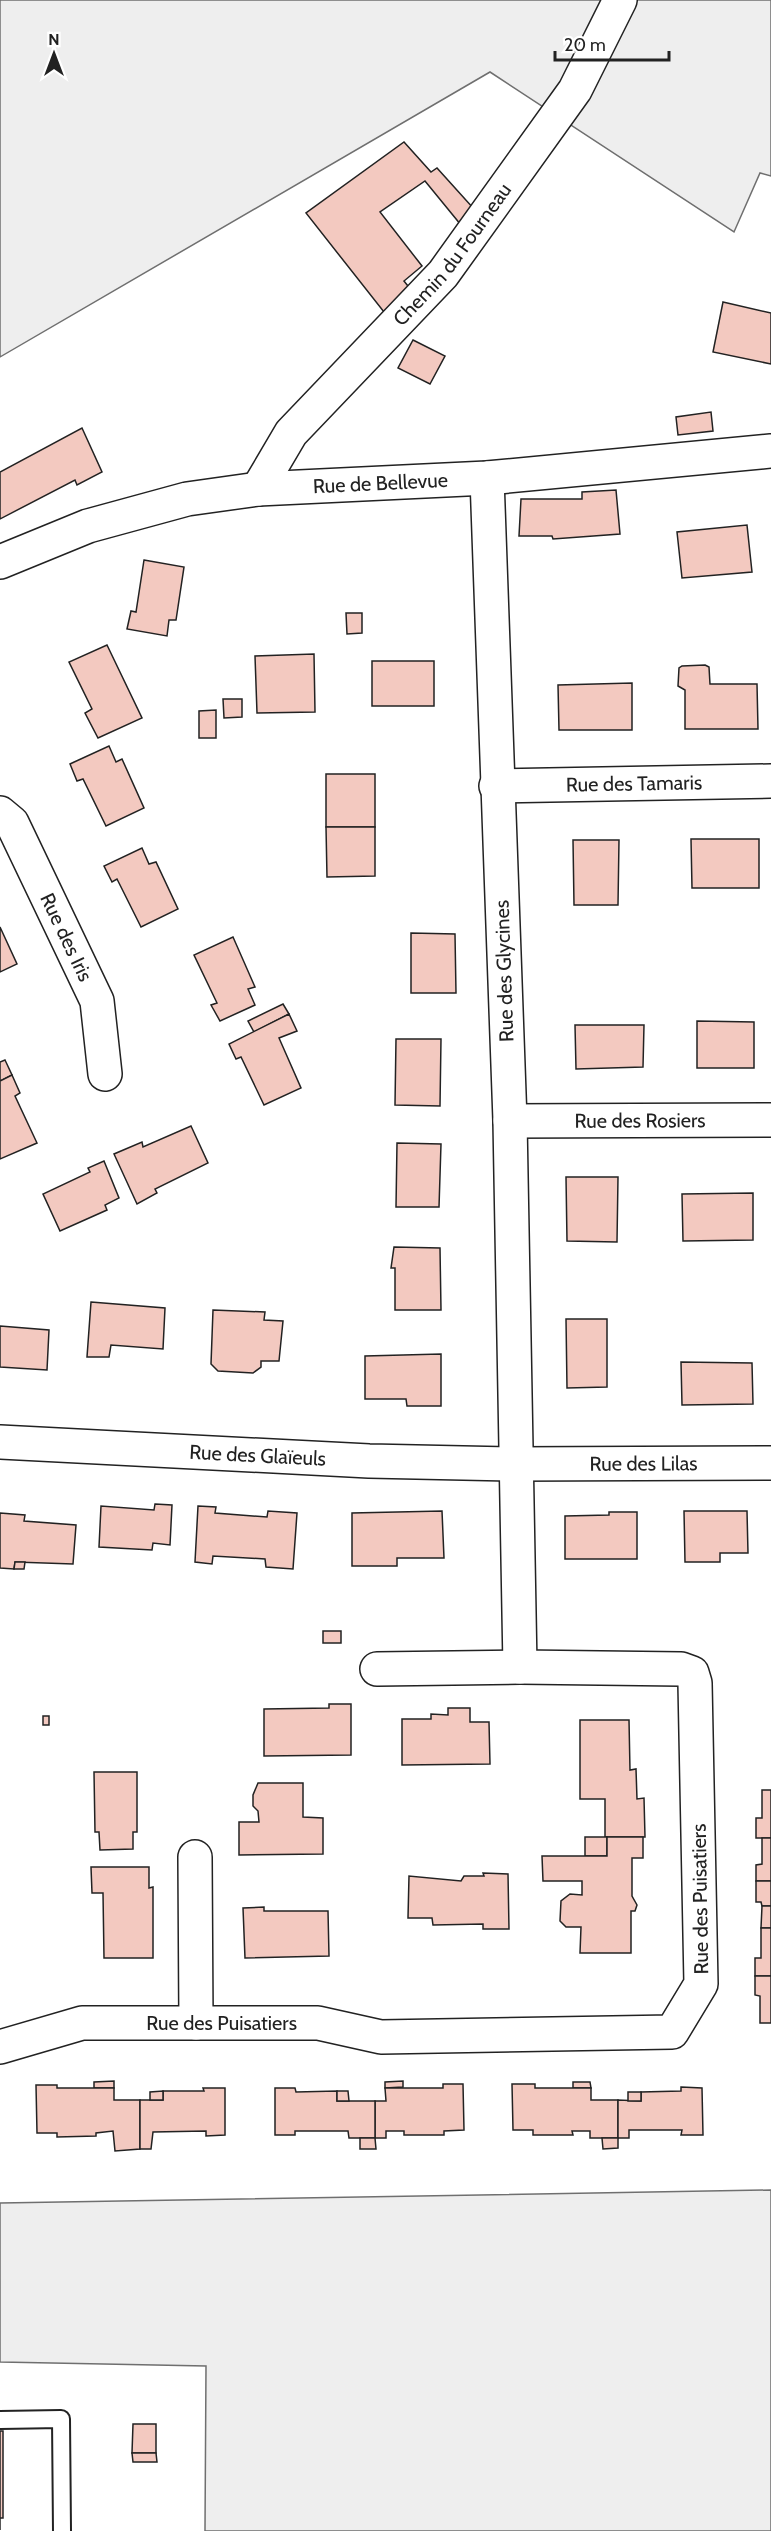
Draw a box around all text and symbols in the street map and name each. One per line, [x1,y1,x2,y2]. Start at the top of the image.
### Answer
north arrow [24,24,84,84]
scale bar [555,24,669,62]
text: N [48,30,60,49]
text: 20 m [564,34,606,56]
street label: Chemin du Fourneau [388,178,516,331]
street label: Rue de Bellevue [312,468,449,498]
street label: Rue des Tamaris [566,770,702,797]
street label: Rue des Iris [35,889,98,985]
street label: Rue des Glycines [490,900,518,1042]
street label: Rue des Rosiers [574,1108,706,1133]
street label: Rue des Glaïeuls [189,1440,327,1471]
street label: Rue des Lilas [589,1451,698,1476]
street label: Rue des Puisatiers [687,1823,713,1975]
street label: Rue des Puisatiers [146,2011,297,2035]

